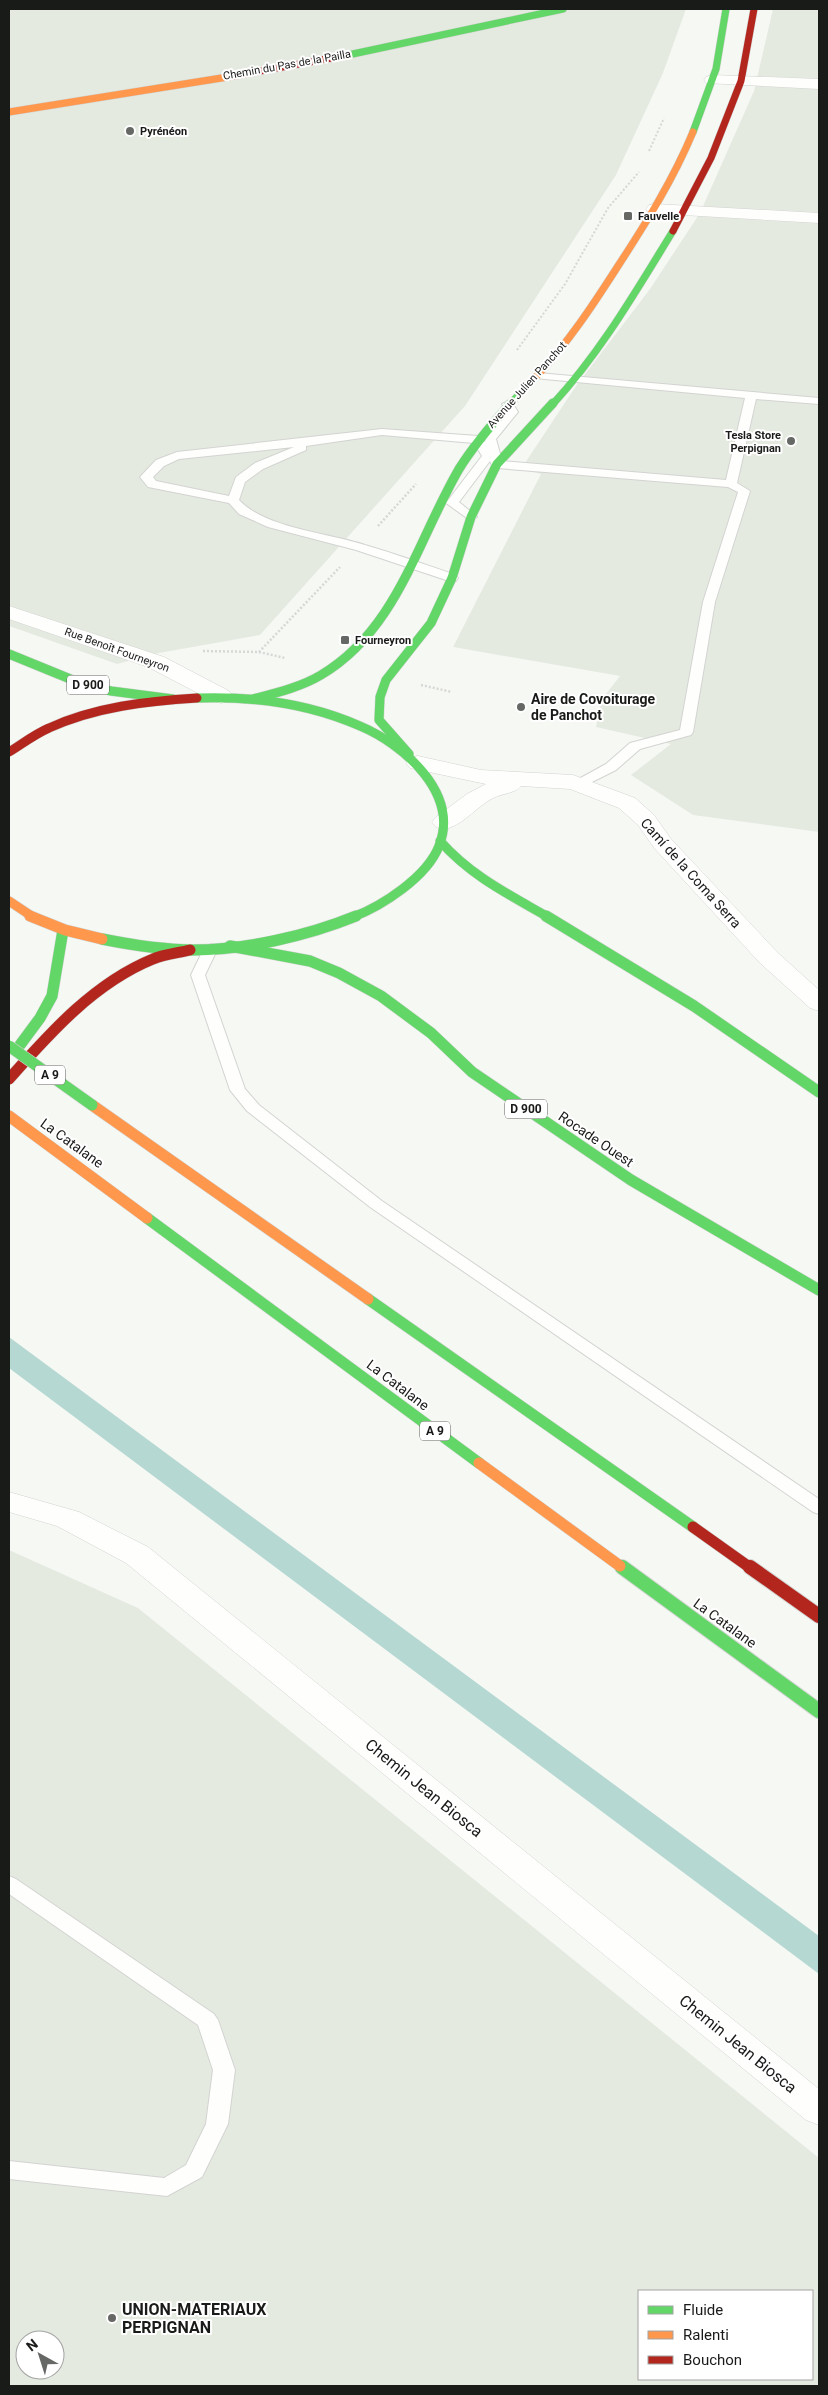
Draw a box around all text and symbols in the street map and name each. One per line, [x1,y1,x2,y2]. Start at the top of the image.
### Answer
street label: Chemin du Pas de la Pailla [222,47,352,83]
marker: Pyrénéon [124,125,136,137]
place label: Pyrénéon [140,125,187,138]
marker: Fauvelle [622,210,634,222]
place label: Fauvelle [638,210,679,223]
street label: Avenue Julien Panchot [485,339,569,431]
place label: Tesla Store Perpignan [725,429,781,455]
marker: Tesla Store Perpignan [785,435,797,447]
street label: Rue Benoît Fourneyron [63,625,171,675]
marker: Fourneyron [339,634,351,646]
place label: Fourneyron [355,634,411,647]
road number: D 900 [67,676,109,694]
place label: Aire de Covoiturage de Panchot [531,691,656,723]
marker: Aire de Covoiturage de Panchot [515,701,527,713]
street label: Camí de la Coma Serra [637,815,745,931]
road number: A 9 [35,1066,65,1084]
road number: D 900 [505,1100,547,1118]
street label: Rocade Ouest [555,1108,637,1170]
street label: La Catalane [37,1115,107,1171]
street label: La Catalane [364,1356,432,1414]
road number: A 9 [420,1422,450,1440]
street label: La Catalane [690,1595,760,1651]
street label: Chemin Jean Biosca [361,1735,487,1841]
street label: Chemin Jean Biosca [675,1991,801,2097]
legend [638,2290,813,2380]
place label: UNION-MATERIAUX PERPIGNAN [122,2300,266,2337]
text: Fluide [683,2301,723,2319]
marker: UNION-MATERIAUX PERPIGNAN [106,2312,118,2324]
text: Ralenti [683,2326,729,2344]
north arrow [15,2330,65,2380]
text: N [23,2336,41,2354]
text: Bouchon [683,2351,742,2369]

